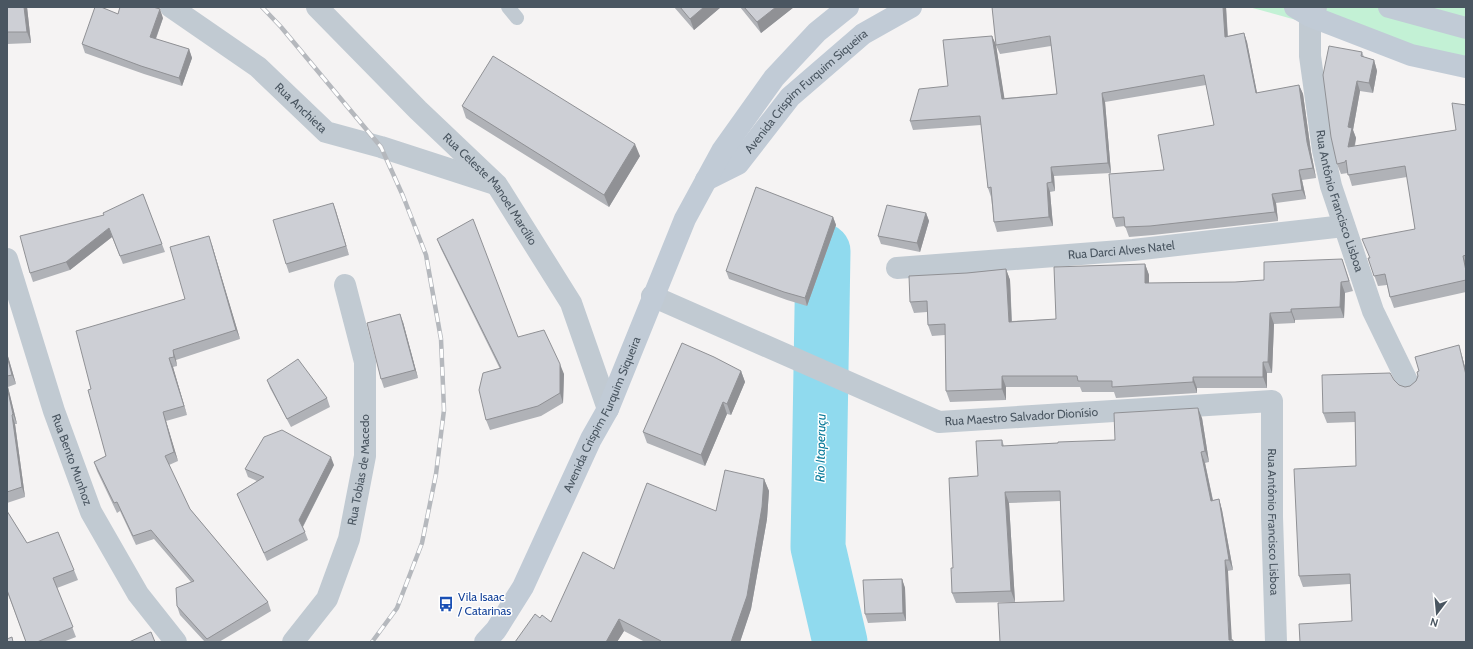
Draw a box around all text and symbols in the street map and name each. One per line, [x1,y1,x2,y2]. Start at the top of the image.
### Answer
street label: Avenida Crispim Furquim Siqueira [741,25,870,156]
street label: Rua Anchieta [272,79,331,136]
street label: Rua Antônio Francisco Lisboa [1313,129,1367,274]
street label: Rua Celeste Manoel Marcílio [440,130,541,248]
street label: Rua Darci Alves Natel [1067,237,1176,262]
street label: Avenida Crispim Furquim Siqueira [560,334,644,494]
street label: Rua Maestro Salvador Dionísio [944,404,1099,429]
street label: Rua Bento Munhoz [49,412,96,508]
water label: Rio Itaperuçu [811,413,829,482]
street label: Rua Tobias de Macedo [344,414,372,526]
street label: Rua Antônio Francisco Lisboa [1265,448,1283,596]
place label: Vila Isaac / Catarinas [457,589,511,618]
north arrow [1417,593,1457,633]
bus stop icon: Vila Isaac / Catarinas [437,595,455,613]
text: N [1429,615,1440,630]

